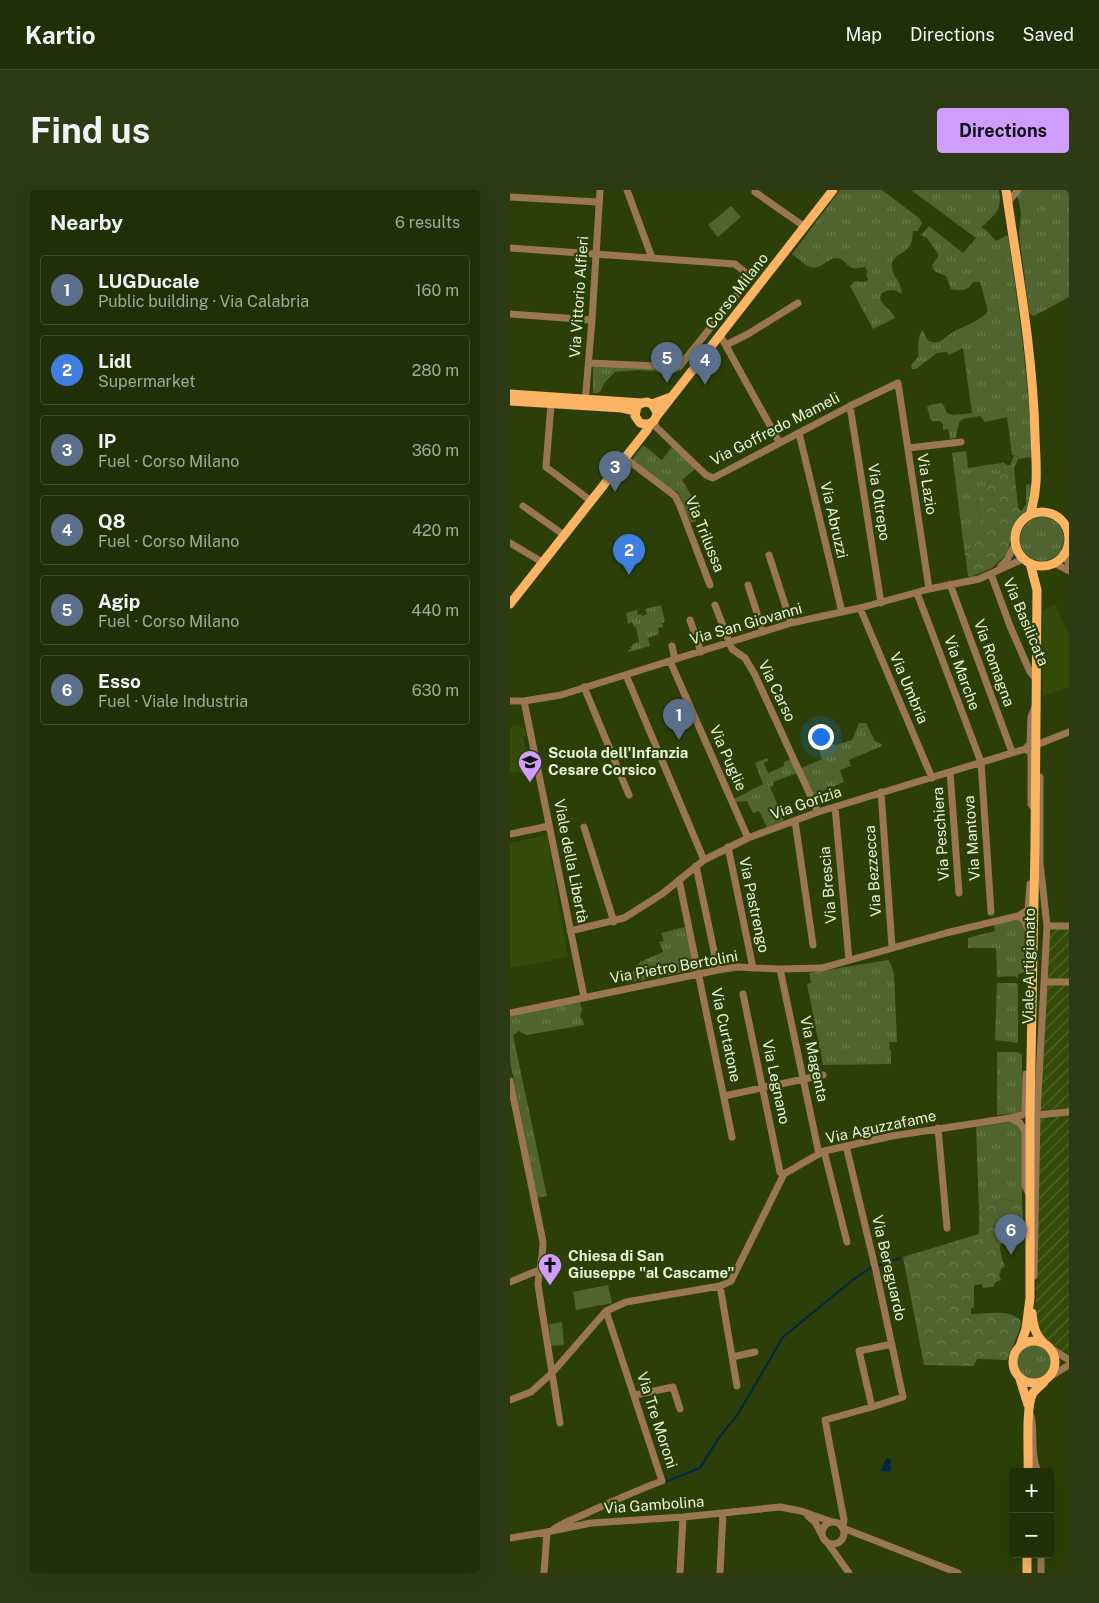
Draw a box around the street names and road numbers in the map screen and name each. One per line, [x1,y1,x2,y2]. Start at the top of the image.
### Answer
street label: Via Vittorio Alfieri [566,235,591,359]
street label: Corso Milano [702,250,771,332]
street label: Via Goffredo Mameli [707,389,842,469]
street label: Via Lazio [914,452,941,516]
street label: Via Oltrepo [865,462,894,542]
street label: Via Abruzzi [817,480,852,560]
street label: Via Trilussa [683,493,728,574]
street label: Via Basilicata [1000,575,1053,668]
street label: Via San Giovanni [688,599,804,648]
street label: Via Romagna [971,617,1018,709]
street label: Via Marche [941,633,984,712]
street label: Via Umbria [887,649,932,726]
street label: Via Carso [755,657,800,724]
street label: Via Puglie [706,722,750,793]
street label: Via Gorizia [768,782,844,823]
street label: Via Peschiera [929,787,952,882]
street label: Via Mantova [960,795,983,881]
street label: Viale della Libertà [551,797,592,924]
street label: Via Bezzecca [861,825,884,917]
street label: Via Brescia [816,846,839,924]
street label: Via Pastrengo [736,856,773,954]
street label: Viale Artigianato [1019,908,1038,1024]
street label: Via Pietro Bertolini [609,947,739,986]
street label: Via Curtatone [708,986,745,1083]
street label: Via Magenta [797,1014,832,1103]
street label: Via Legnano [759,1038,794,1126]
street label: Via Aguzzafame [824,1107,938,1147]
street label: Via Bereguardo [869,1213,910,1322]
street label: Via Tre Moroni [634,1370,681,1470]
street label: Via Gambolina [603,1493,705,1516]

